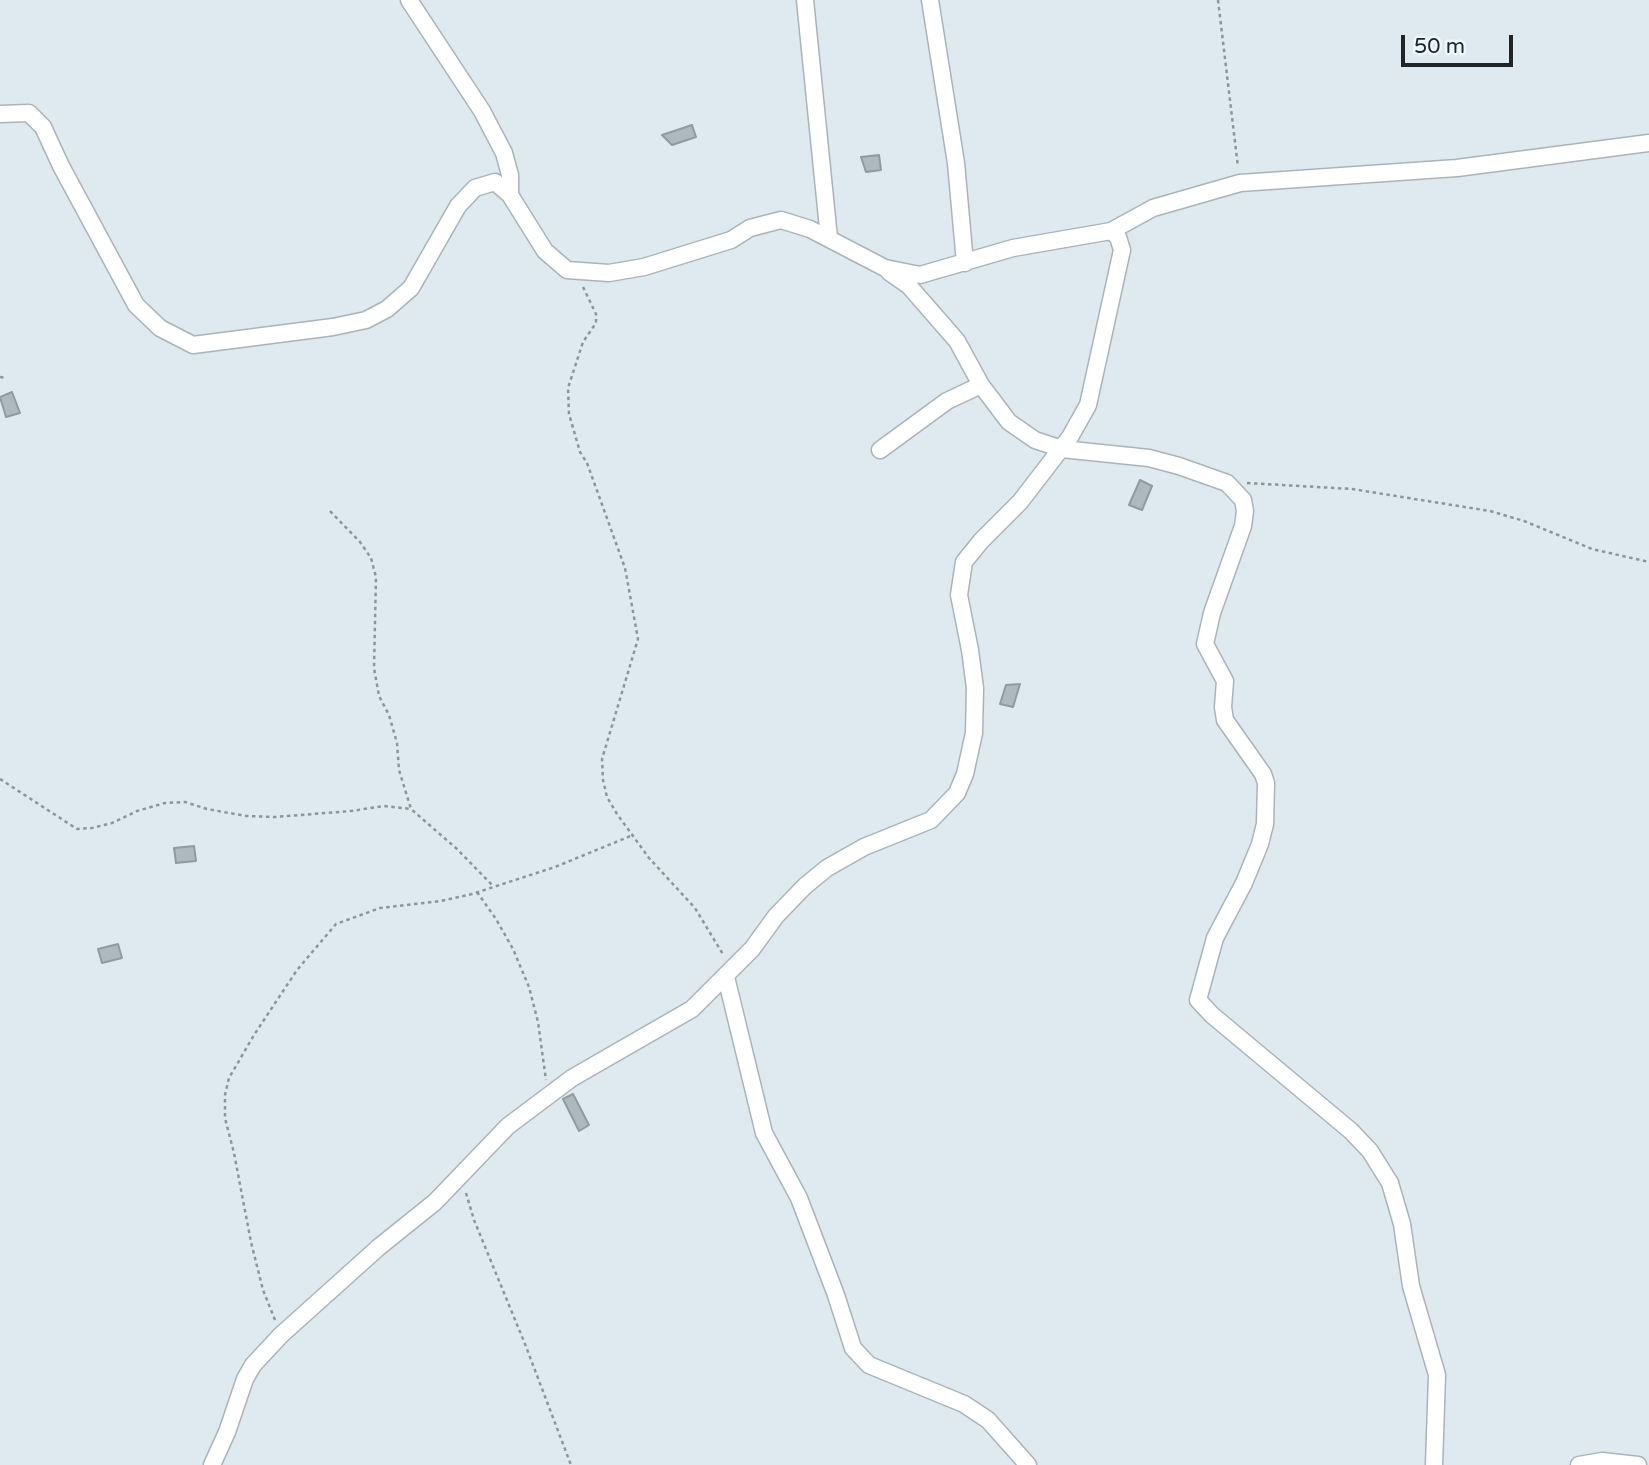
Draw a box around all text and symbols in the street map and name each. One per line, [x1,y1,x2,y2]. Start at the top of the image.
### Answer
scale bar [1404,21,1516,65]
text: 50 m [1414,34,1465,59]

